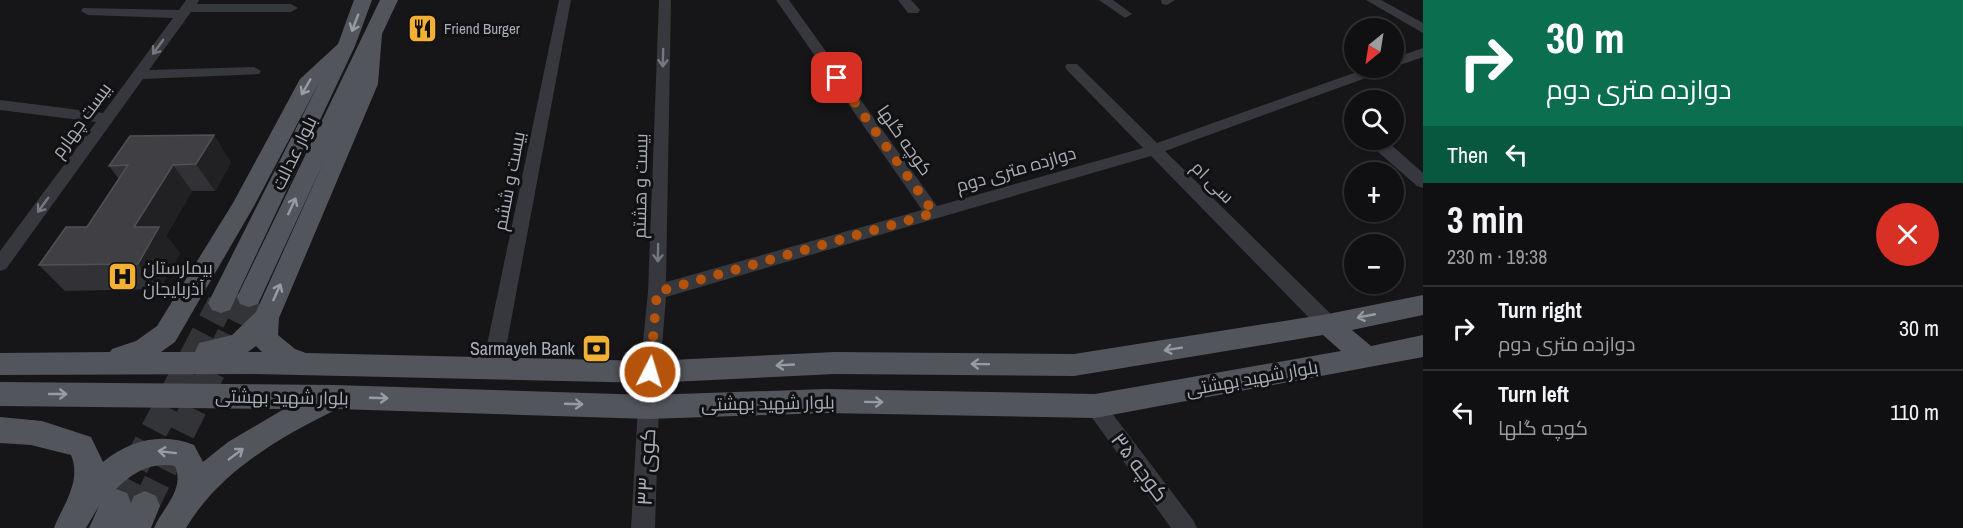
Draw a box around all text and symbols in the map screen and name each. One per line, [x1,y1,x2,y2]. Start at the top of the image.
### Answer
text: 30 m [1546,10,1625,66]
restaurant icon: Friend Burger [407,12,439,44]
one-way arrow [349,13,360,32]
place label: Friend Burger [444,18,520,39]
north arrow [1344,18,1404,78]
map controls [1344,18,1404,294]
icon: right [1447,24,1525,102]
one-way arrow [152,39,165,55]
one-way arrow [657,48,669,68]
pin [811,52,862,103]
icon: arrive [820,61,853,94]
text: دوازده متری دوم [1546,71,1731,107]
street label: بیست چهارم [45,77,117,163]
one-way arrow [300,78,311,96]
button: search [1344,90,1404,150]
street label: کوچه گلها [872,100,938,180]
street label: بلوار عدالت [265,112,323,194]
street label: بیست و ششم [487,129,531,233]
street label: بیست و هشتم [627,133,653,239]
icon: left [1500,138,1533,171]
street label: دوازده متری دوم [953,140,1079,198]
text: Then [1447,140,1488,170]
street label: سی ام [1186,155,1240,209]
button: + [1344,162,1404,222]
one-way arrow [37,196,50,212]
text: 3 min [1447,196,1524,244]
one-way arrow [286,198,298,216]
button: close [1876,203,1939,266]
button: − [1344,234,1404,294]
one-way arrow [652,243,664,263]
text: 230 m · 19:38 [1447,243,1547,270]
place label: بیمارستان آذربایجان [143,255,213,301]
hospital icon: بیمارستان آذربایجان [106,261,138,293]
one-way arrow [272,283,284,301]
text: Turn right [1498,295,1582,325]
one-way arrow [1356,311,1376,322]
icon: right [1447,312,1480,345]
text: 30 m [1899,313,1939,343]
text: دوازده متری دوم [1498,330,1635,357]
bank icon: Sarmayeh Bank [580,332,612,364]
place label: Sarmayeh Bank [470,336,576,361]
position arrow [618,340,682,404]
one-way arrow [1164,344,1184,355]
street label: بلوار شهید بهشتی [1184,354,1320,402]
one-way arrow [970,358,990,370]
one-way arrow [775,360,795,371]
text: Turn left [1498,379,1569,409]
street label: بلوار شهید بهشتی [215,383,349,411]
one-way arrow [48,388,68,400]
street label: بلوار شهید بهشتی [701,389,835,417]
one-way arrow [369,393,389,404]
one-way arrow [864,396,884,408]
icon: left [1447,396,1480,429]
text: 110 m [1890,397,1939,427]
one-way arrow [564,399,584,410]
text: کوچه گلها [1498,414,1588,441]
street label: کوچه ۳۵ [1104,427,1176,507]
street label: کوی ۳۳ [629,428,663,506]
one-way arrow [158,446,177,457]
one-way arrow [227,448,243,461]

